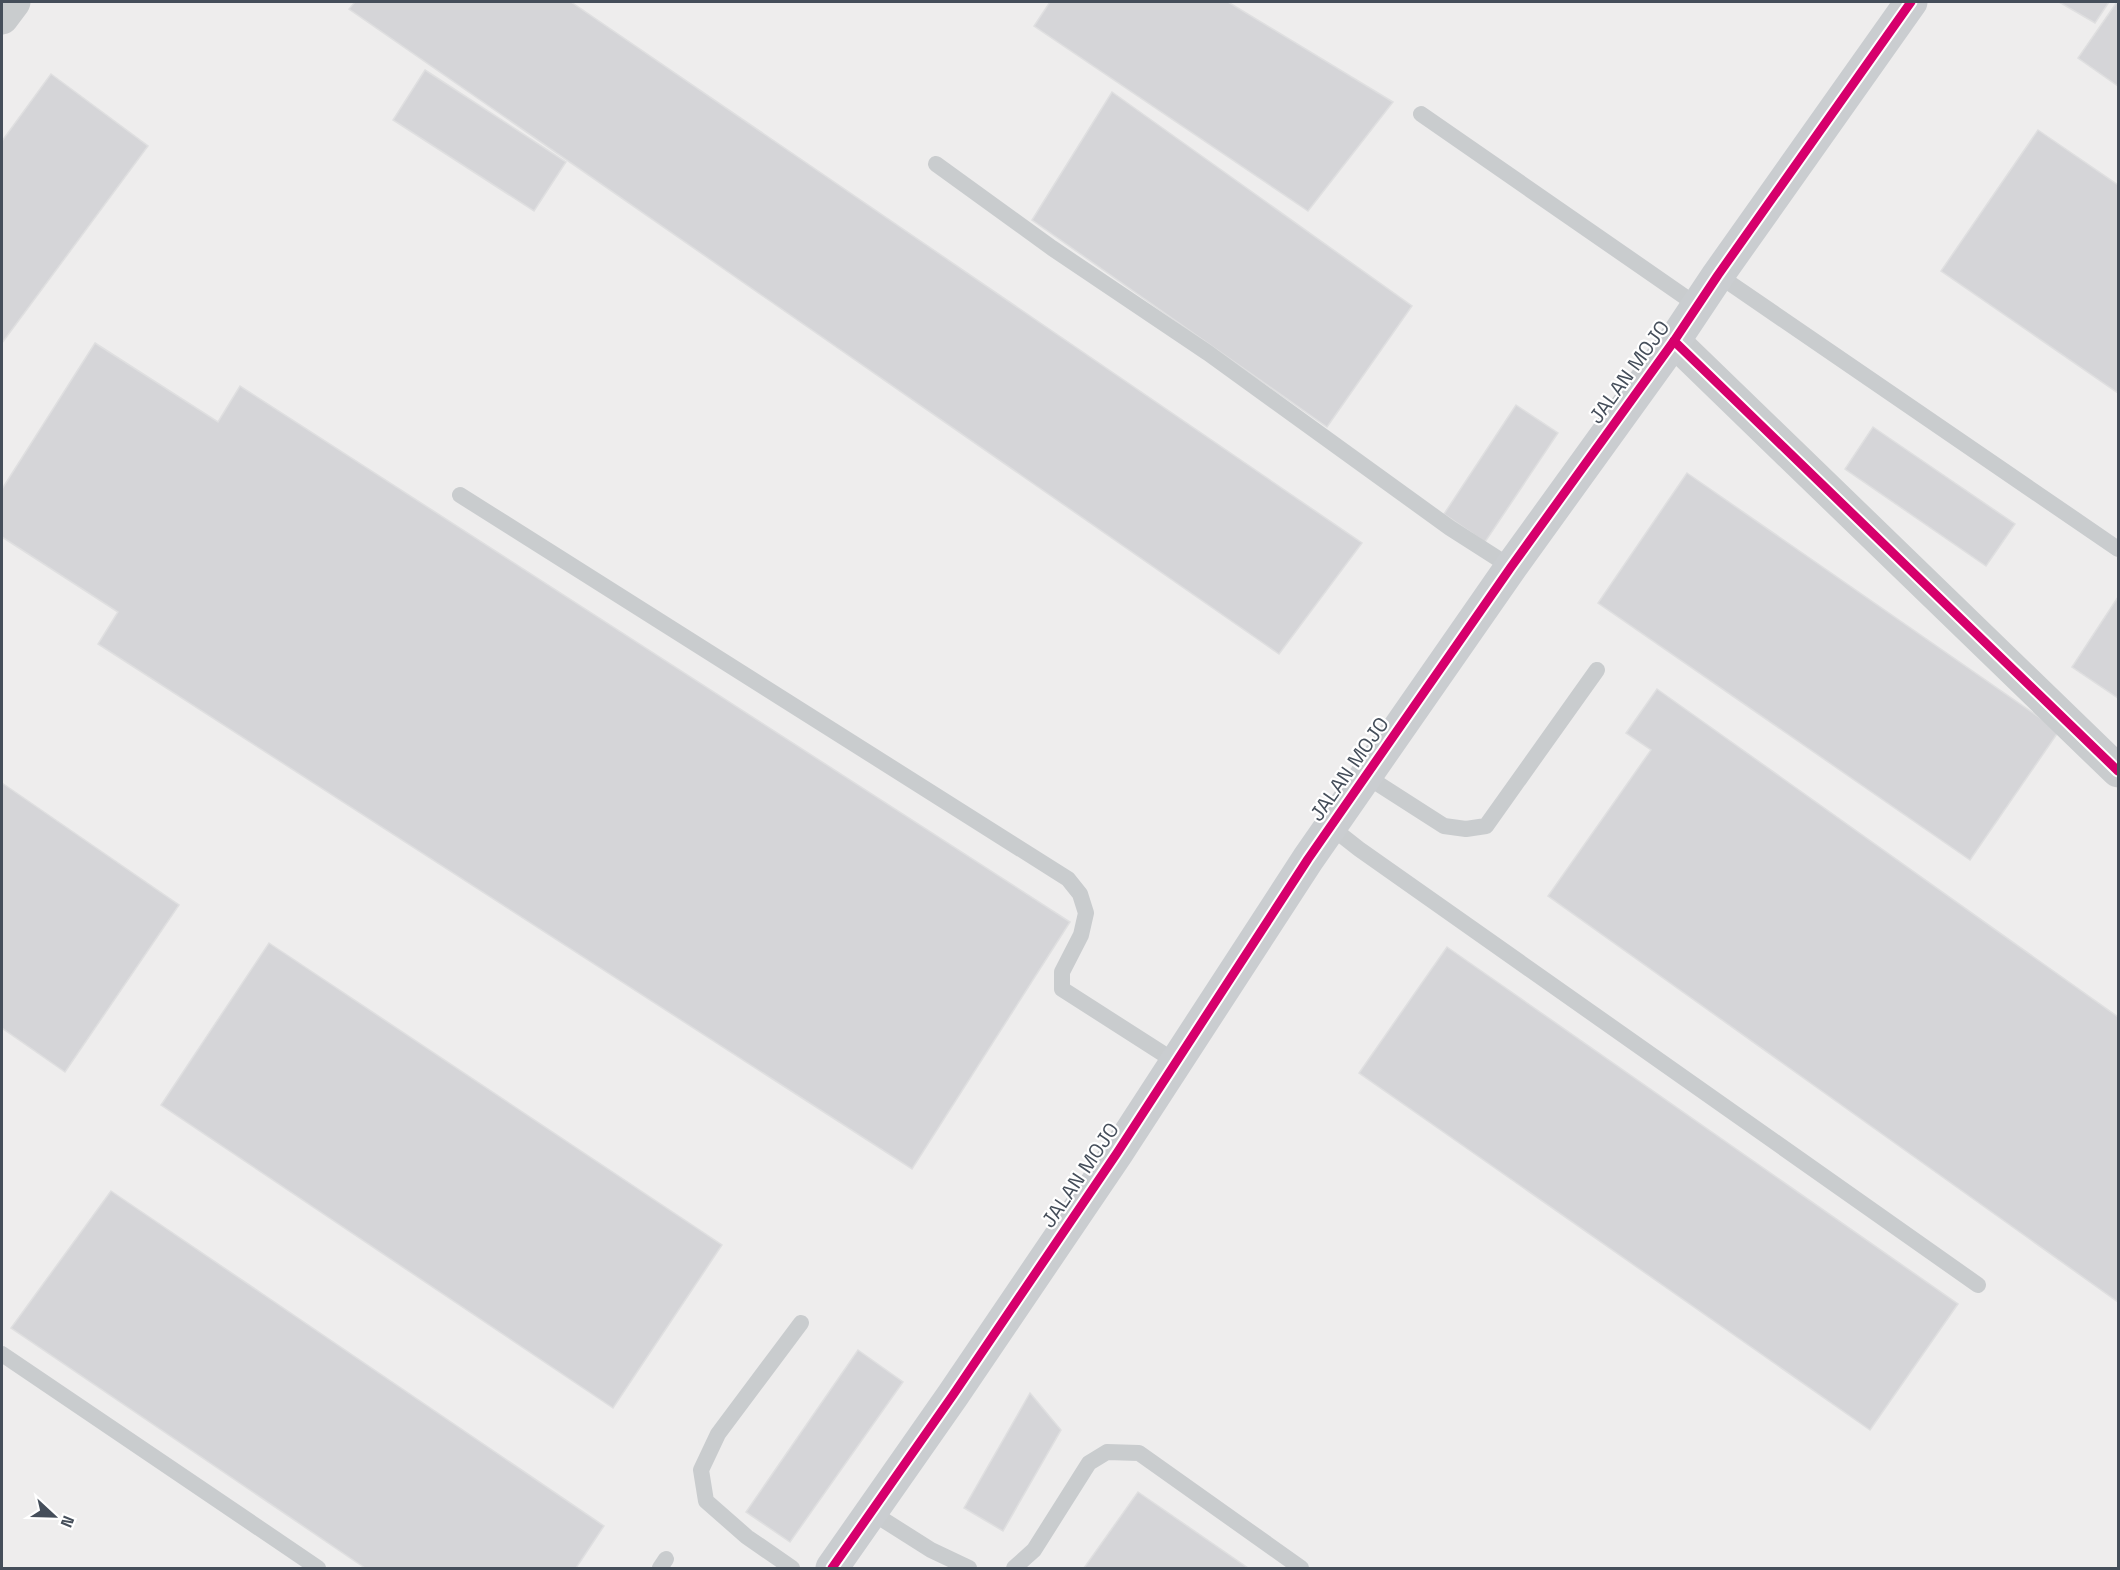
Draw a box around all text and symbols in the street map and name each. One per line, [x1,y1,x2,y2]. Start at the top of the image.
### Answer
street label: JALAN MOJO [1583,315,1675,429]
street label: JALAN MOJO [1304,712,1394,826]
street label: JALAN MOJO [1035,1117,1125,1233]
north arrow [24,1486,84,1546]
text: N [56,1513,79,1530]

